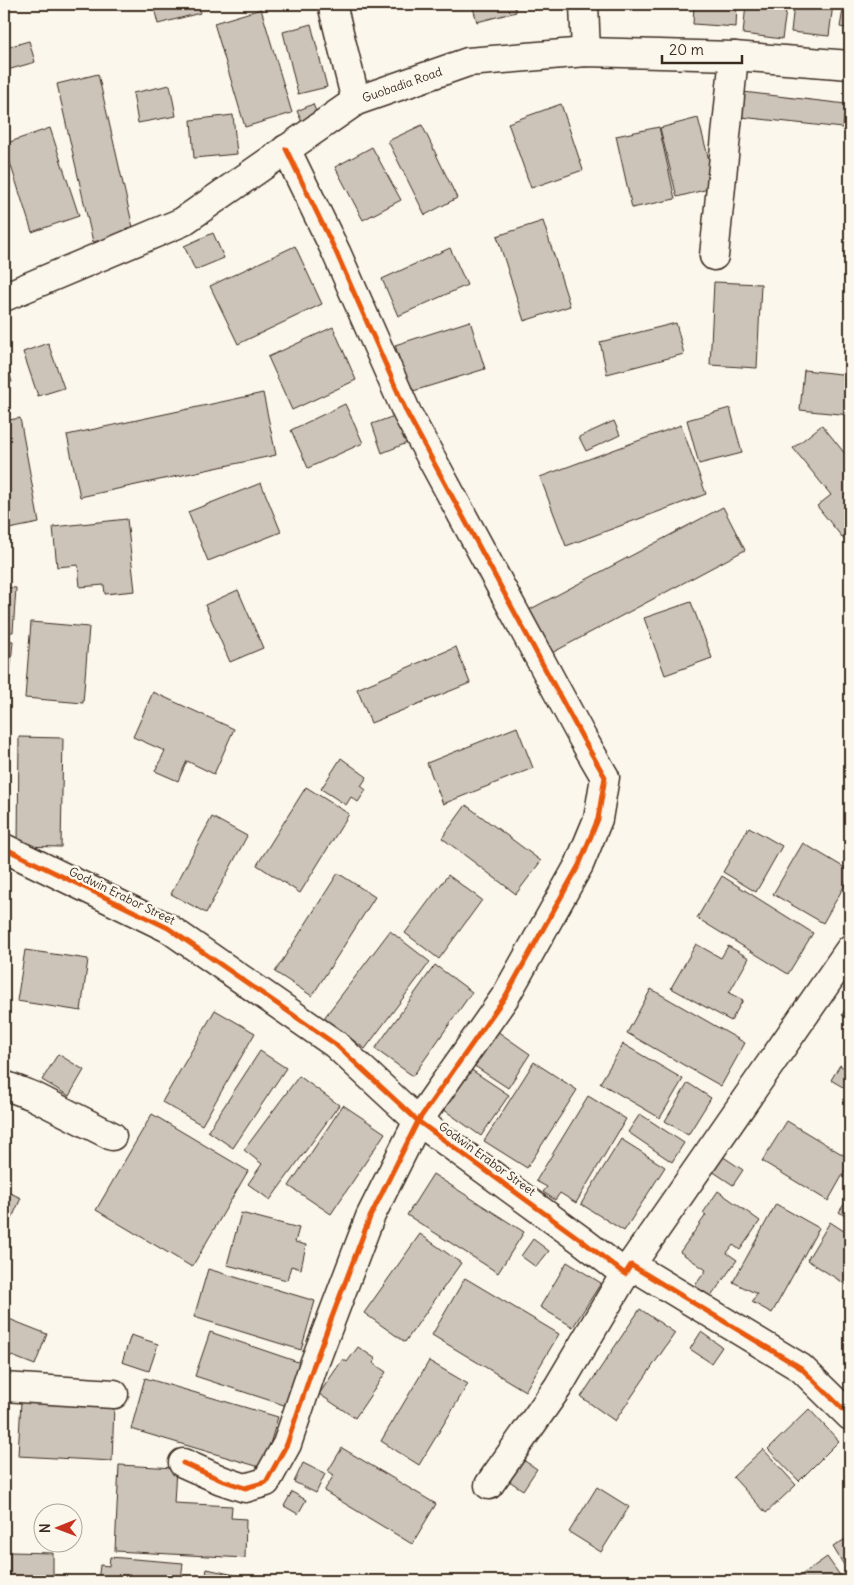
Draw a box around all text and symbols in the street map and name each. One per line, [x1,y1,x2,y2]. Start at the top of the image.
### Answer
scale bar [662,32,742,64]
text: 20 m [669,40,704,59]
street label: Guobadia Road [360,64,444,105]
street label: Godwin Erabor Street [67,863,178,928]
street label: Godwin Erabor Street [436,1118,539,1199]
north arrow [32,1502,82,1552]
text: N [36,1523,54,1533]

